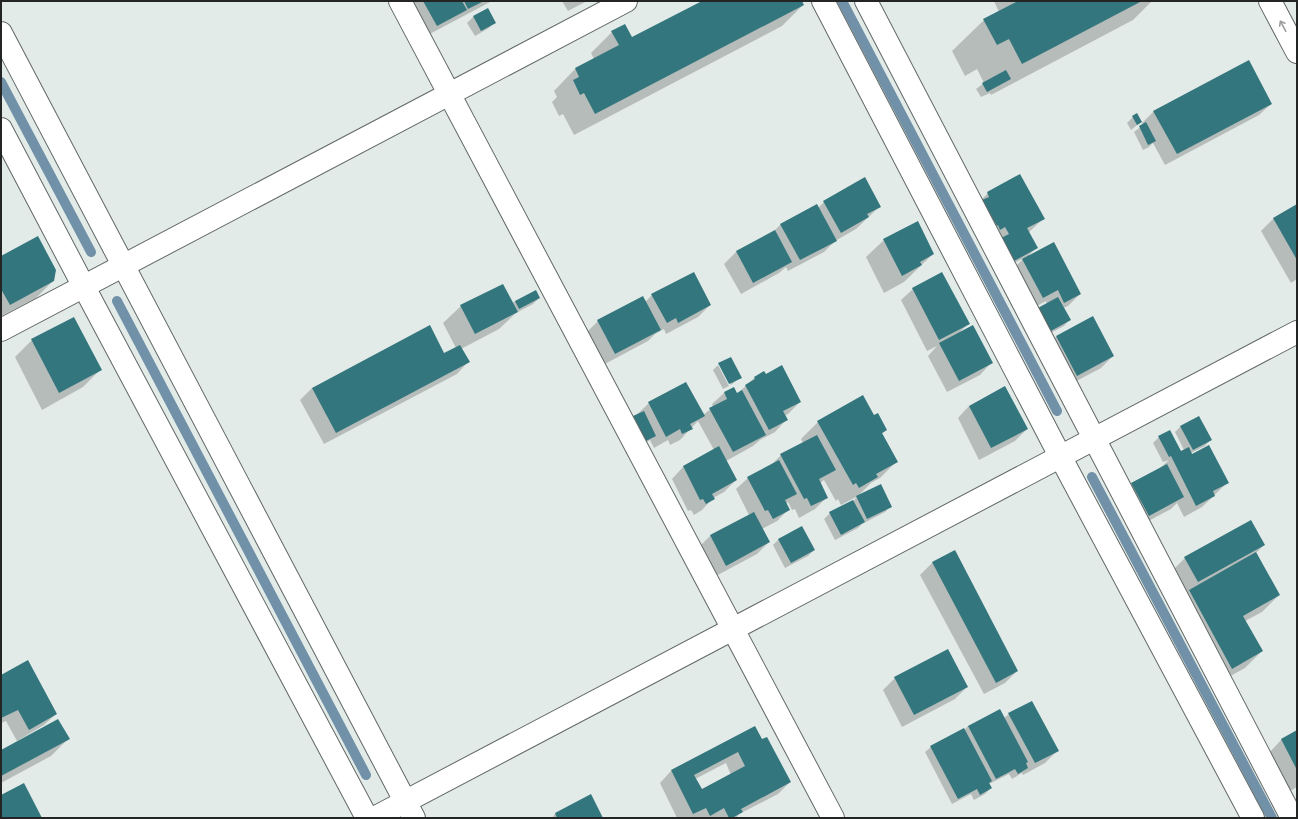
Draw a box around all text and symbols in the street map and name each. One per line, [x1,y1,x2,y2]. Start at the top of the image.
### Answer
one-way arrow [1279,20,1287,32]

